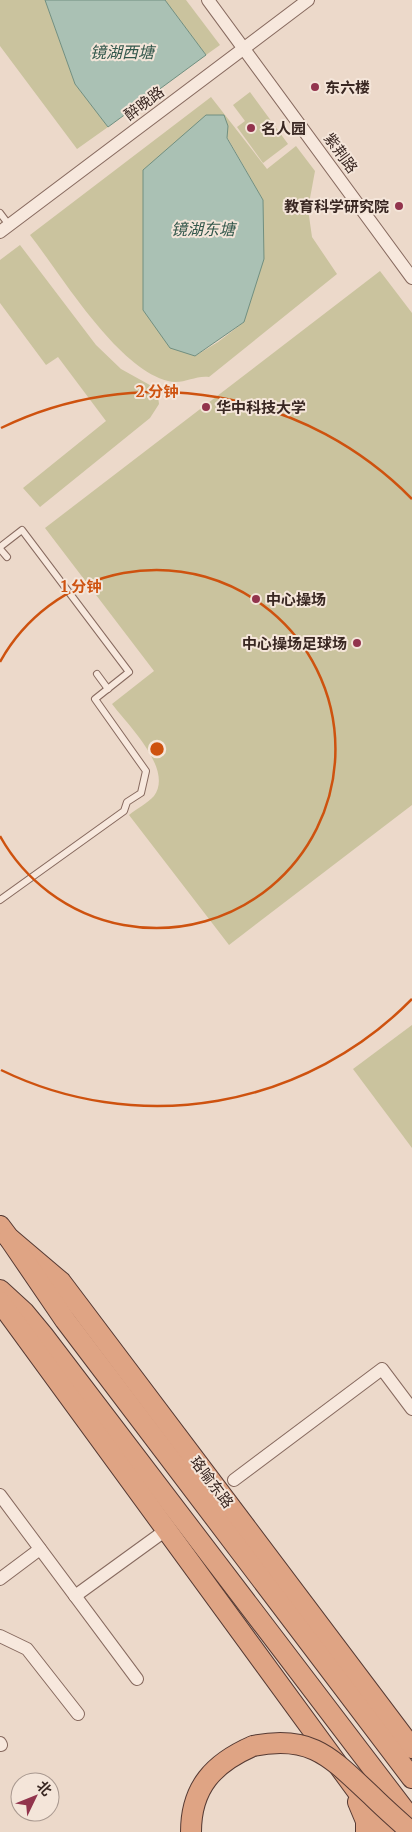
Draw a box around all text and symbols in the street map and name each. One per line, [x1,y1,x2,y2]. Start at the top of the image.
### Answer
water label: 镜湖西塘 [90,42,157,62]
place label: 东六楼 [325,78,370,97]
marker: 东六楼 [309,81,321,93]
street label: 醉晚路 [120,82,168,124]
place label: 名人园 [261,119,306,138]
marker: 名人园 [245,122,257,134]
street label: 紫荆路 [320,129,362,177]
place label: 教育科学研究院 [284,197,389,216]
marker: 教育科学研究院 [393,200,405,212]
water label: 镜湖东塘 [171,219,238,239]
text: 2 分钟 [136,382,178,401]
place label: 华中科技大学 [216,398,306,417]
marker: 华中科技大学 [200,401,212,413]
text: 1 分钟 [61,577,101,596]
place label: 中心操场 [266,590,326,609]
marker: 中心操场 [250,593,262,605]
place label: 中心操场足球场 [242,634,347,653]
marker: 中心操场足球场 [351,637,363,649]
centre of rings [148,740,166,758]
street label: 珞喻东路 [186,1452,238,1512]
north arrow [10,1772,60,1822]
text: 北 [33,1777,56,1799]

